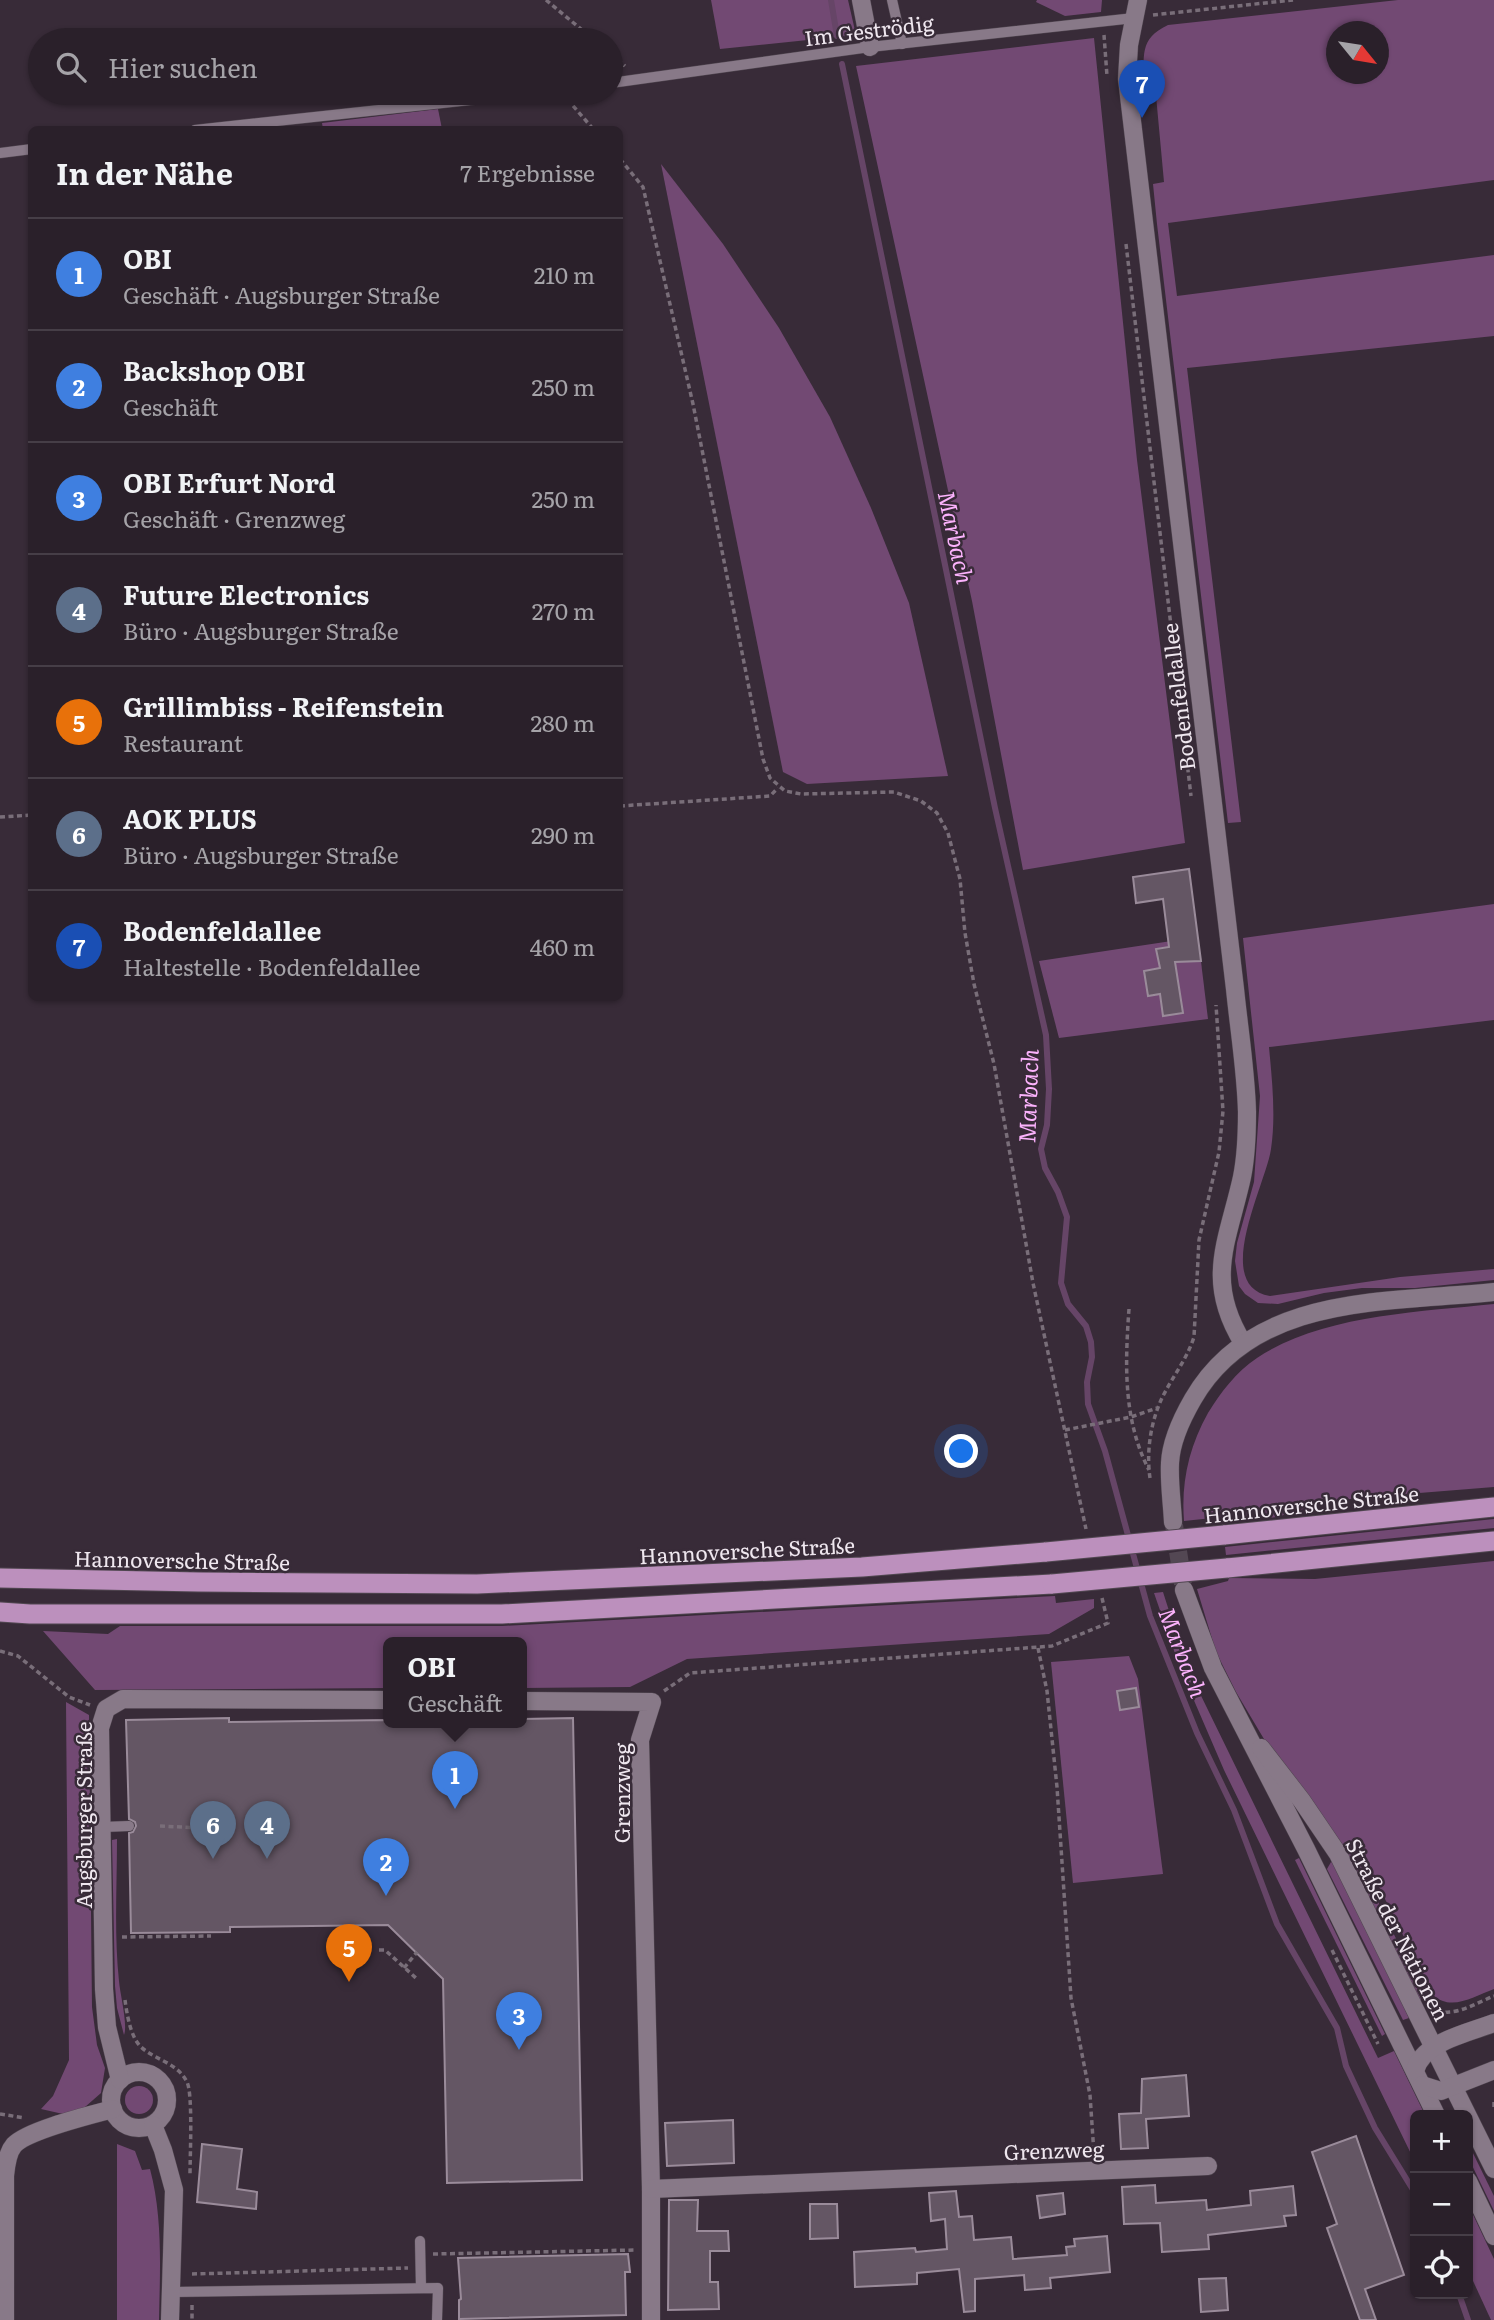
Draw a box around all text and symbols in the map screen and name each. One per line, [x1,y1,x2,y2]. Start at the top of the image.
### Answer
street label: Im Geströdig [802,6,936,52]
north arrow [1326,21,1389,84]
search box [28,28,623,105]
text: Hier suchen [108,47,258,86]
icon: search [52,48,90,86]
pin: 7 [1119,60,1165,118]
text: In der Nähe [56,150,233,194]
text: 7 Ergebnisse [460,155,595,189]
text: OBI [123,238,172,277]
text: 1 [74,257,84,291]
text: 210 m [534,257,595,291]
text: Geschäft · Augsburger Straße [123,277,440,311]
text: Backshop OBI [123,350,305,389]
text: 2 [73,369,85,403]
text: 250 m [531,369,595,403]
text: Geschäft [123,389,218,423]
text: OBI Erfurt Nord [123,462,336,501]
text: 3 [73,481,85,515]
text: 250 m [531,481,595,515]
water label: Marbach [931,487,984,587]
text: Geschäft · Grenzweg [123,501,345,535]
text: Future Electronics [123,574,369,613]
text: 4 [72,593,86,627]
text: 270 m [532,593,595,627]
text: Büro · Augsburger Straße [123,613,399,647]
street label: Bodenfeldallee [1153,621,1201,773]
text: Grillimbiss - Reifenstein [123,686,444,725]
text: 5 [73,705,85,739]
text: 280 m [530,705,595,739]
text: Restaurant [123,725,243,759]
text: AOK PLUS [123,798,257,837]
text: 6 [72,817,86,851]
text: 290 m [531,817,595,851]
text: Büro · Augsburger Straße [123,837,399,871]
text: Bodenfeldallee [123,910,322,949]
text: 7 [73,929,85,963]
text: 460 m [530,929,595,963]
text: Haltestelle · Bodenfeldallee [123,949,421,983]
water label: Marbach [1008,1048,1046,1144]
your location [944,1434,978,1468]
street label: Hannoversche Straße [1202,1476,1420,1530]
street label: Hannoversche Straße [638,1528,856,1570]
street label: Hannoversche Straße [74,1542,290,1576]
water label: Marbach [1151,1602,1217,1702]
popup [383,1637,527,1728]
text: OBI [407,1646,456,1685]
text: Geschäft [407,1685,503,1719]
street label: Augsburger Straße [67,1721,98,1909]
street label: Grenzweg [605,1742,636,1843]
pin: 1 [432,1751,478,1809]
pin: 6 [190,1801,236,1859]
pin: 4 [244,1801,290,1859]
street label: Straße der Nationen [1339,1832,1459,2026]
pin: 2 [363,1838,409,1896]
pin: 5 [326,1924,372,1982]
pin: 3 [496,1992,542,2050]
map controls [1410,2110,1473,2299]
button: + [1410,2110,1473,2173]
street label: Grenzweg [1003,2132,1105,2166]
button: − [1410,2173,1473,2236]
button: locate [1410,2236,1473,2299]

